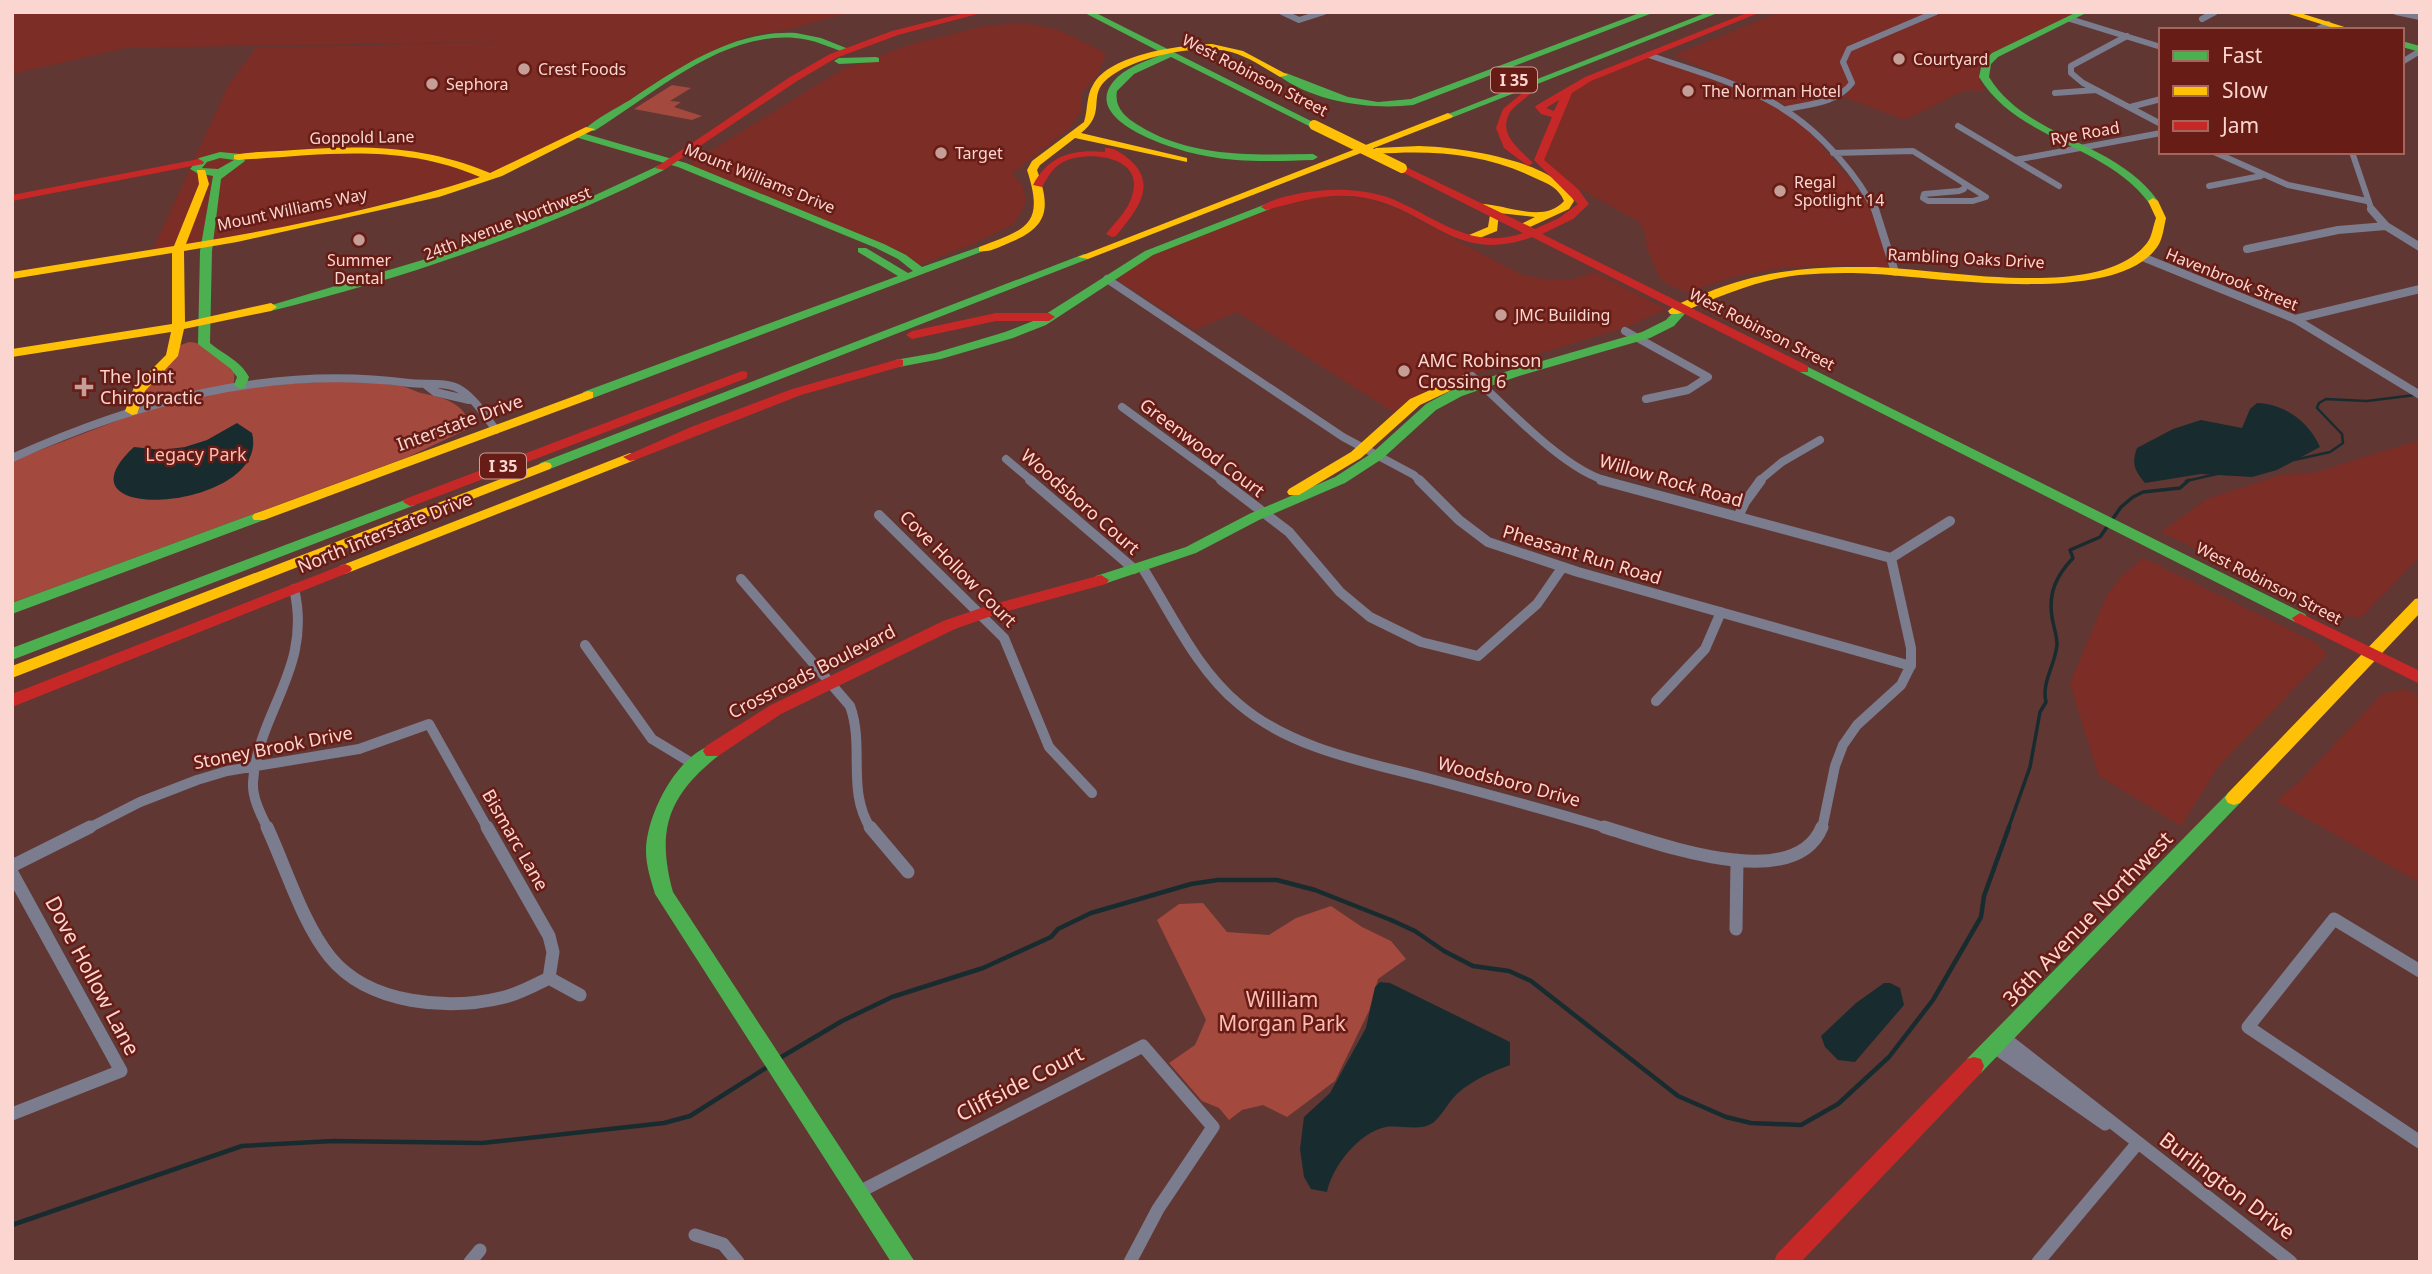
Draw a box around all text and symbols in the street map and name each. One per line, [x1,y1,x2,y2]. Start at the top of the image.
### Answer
legend [2159,28,2404,154]
street label: West Robinson Street [1178,29,1332,121]
text: Fast [2222,41,2263,69]
place label: Courtyard [1913,48,1988,70]
marker: Courtyard [1891,51,1907,67]
place label: Crest Foods [538,58,626,80]
marker: Crest Foods [516,61,532,77]
road number: I 35 [1491,68,1537,92]
place label: Sephora [446,73,508,95]
marker: Sephora [424,76,440,92]
text: Slow [2222,76,2268,104]
place label: The Norman Hotel [1702,80,1841,102]
marker: The Norman Hotel [1680,83,1696,99]
text: Jam [2220,111,2259,139]
street label: Rye Road [2049,116,2121,150]
street label: Goppold Lane [309,125,415,149]
street label: Mount Williams Drive [681,138,839,218]
place label: Target [955,142,1003,164]
marker: Target [933,145,949,161]
place label: Regal Spotlight 14 [1794,171,1884,211]
street label: 24th Avenue Northwest [420,181,594,265]
street label: Mount Williams Way [215,182,370,236]
marker: Regal Spotlight 14 [1772,183,1788,199]
marker: Summer Dental [351,232,367,248]
street label: Havenbrook Street [2163,242,2302,316]
street label: Rambling Oaks Drive [1887,243,2045,273]
place label: Summer Dental [327,249,391,289]
street label: West Robinson Street [1685,283,1839,375]
place label: JMC Building [1513,304,1610,326]
marker: JMC Building [1493,307,1509,323]
place label: AMC Robinson Crossing 6 [1418,348,1541,393]
marker: AMC Robinson Crossing 6 [1396,363,1412,379]
place label: The Joint Chiropractic [100,364,202,409]
marker: The Joint Chiropractic [74,377,94,397]
street label: Interstate Drive [393,388,526,456]
street label: Greenwood Court [1135,392,1270,502]
park label: Legacy Park [145,442,247,466]
street label: Woodsboro Court [1016,443,1145,560]
street label: Willow Rock Road [1597,448,1746,512]
road number: I 35 [480,453,526,478]
street label: North Interstate Drive [294,486,476,578]
street label: Cove Hollow Court [895,505,1023,632]
street label: Pheasant Run Road [1500,518,1665,590]
street label: West Robinson Street [2192,537,2346,629]
street label: Crossroads Boulevard [724,619,899,724]
street label: Stoney Brook Drive [191,720,354,774]
street label: Woodsboro Drive [1435,750,1583,812]
street label: Bismarc Lane [477,785,555,894]
street label: 36th Avenue Northwest [1996,824,2179,1012]
street label: Dove Hollow Lane [39,891,147,1060]
park label: William Morgan Park [1218,985,1347,1037]
street label: Cliffside Court [951,1039,1088,1127]
street label: Burlington Drive [2154,1125,2301,1245]

